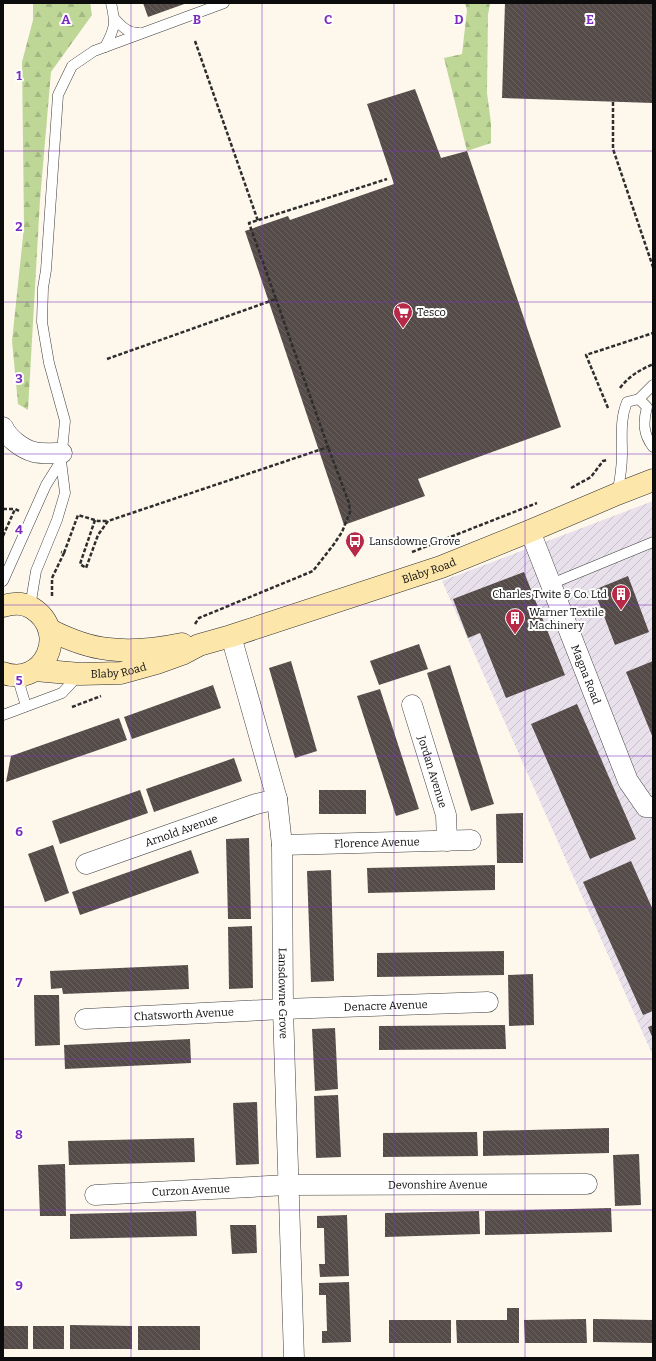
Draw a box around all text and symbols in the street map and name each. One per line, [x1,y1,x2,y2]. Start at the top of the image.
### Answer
text: A [61,12,71,27]
text: B [193,12,201,27]
text: C [324,12,332,27]
text: D [454,12,464,27]
text: E [586,12,594,27]
text: 1 [16,68,22,83]
text: 2 [15,219,23,234]
supermarket icon: Tesco [392,301,414,329]
place label: Tesco [417,306,446,319]
text: 3 [15,371,23,386]
text: 4 [15,522,23,537]
bus stop icon: Lansdowne Grove [344,530,366,558]
place label: Lansdowne Grove [369,535,460,548]
street label: Blaby Road [400,555,458,586]
building icon: Charles Twite & Co. Ltd [610,583,632,611]
place label: Charles Twite & Co. Ltd [492,588,607,601]
place label: Warner Textile Machinery [529,606,604,632]
building icon: Warner Textile Machinery [504,607,526,635]
street label: Magna Road [568,643,603,707]
street label: Blaby Road [91,660,148,681]
text: 5 [15,673,23,688]
street label: Jordan Avenue [415,733,449,810]
street label: Arnold Avenue [143,812,220,850]
text: 6 [15,824,23,839]
street label: Florence Avenue [334,835,420,851]
street label: Lansdowne Grove [276,948,290,1039]
text: 7 [16,975,23,990]
street label: Denacre Avenue [344,998,428,1014]
street label: Chatsworth Avenue [134,1005,234,1024]
text: 8 [15,1127,23,1142]
street label: Devonshire Avenue [388,1178,488,1192]
street label: Curzon Avenue [152,1182,230,1199]
text: 9 [15,1278,23,1293]

